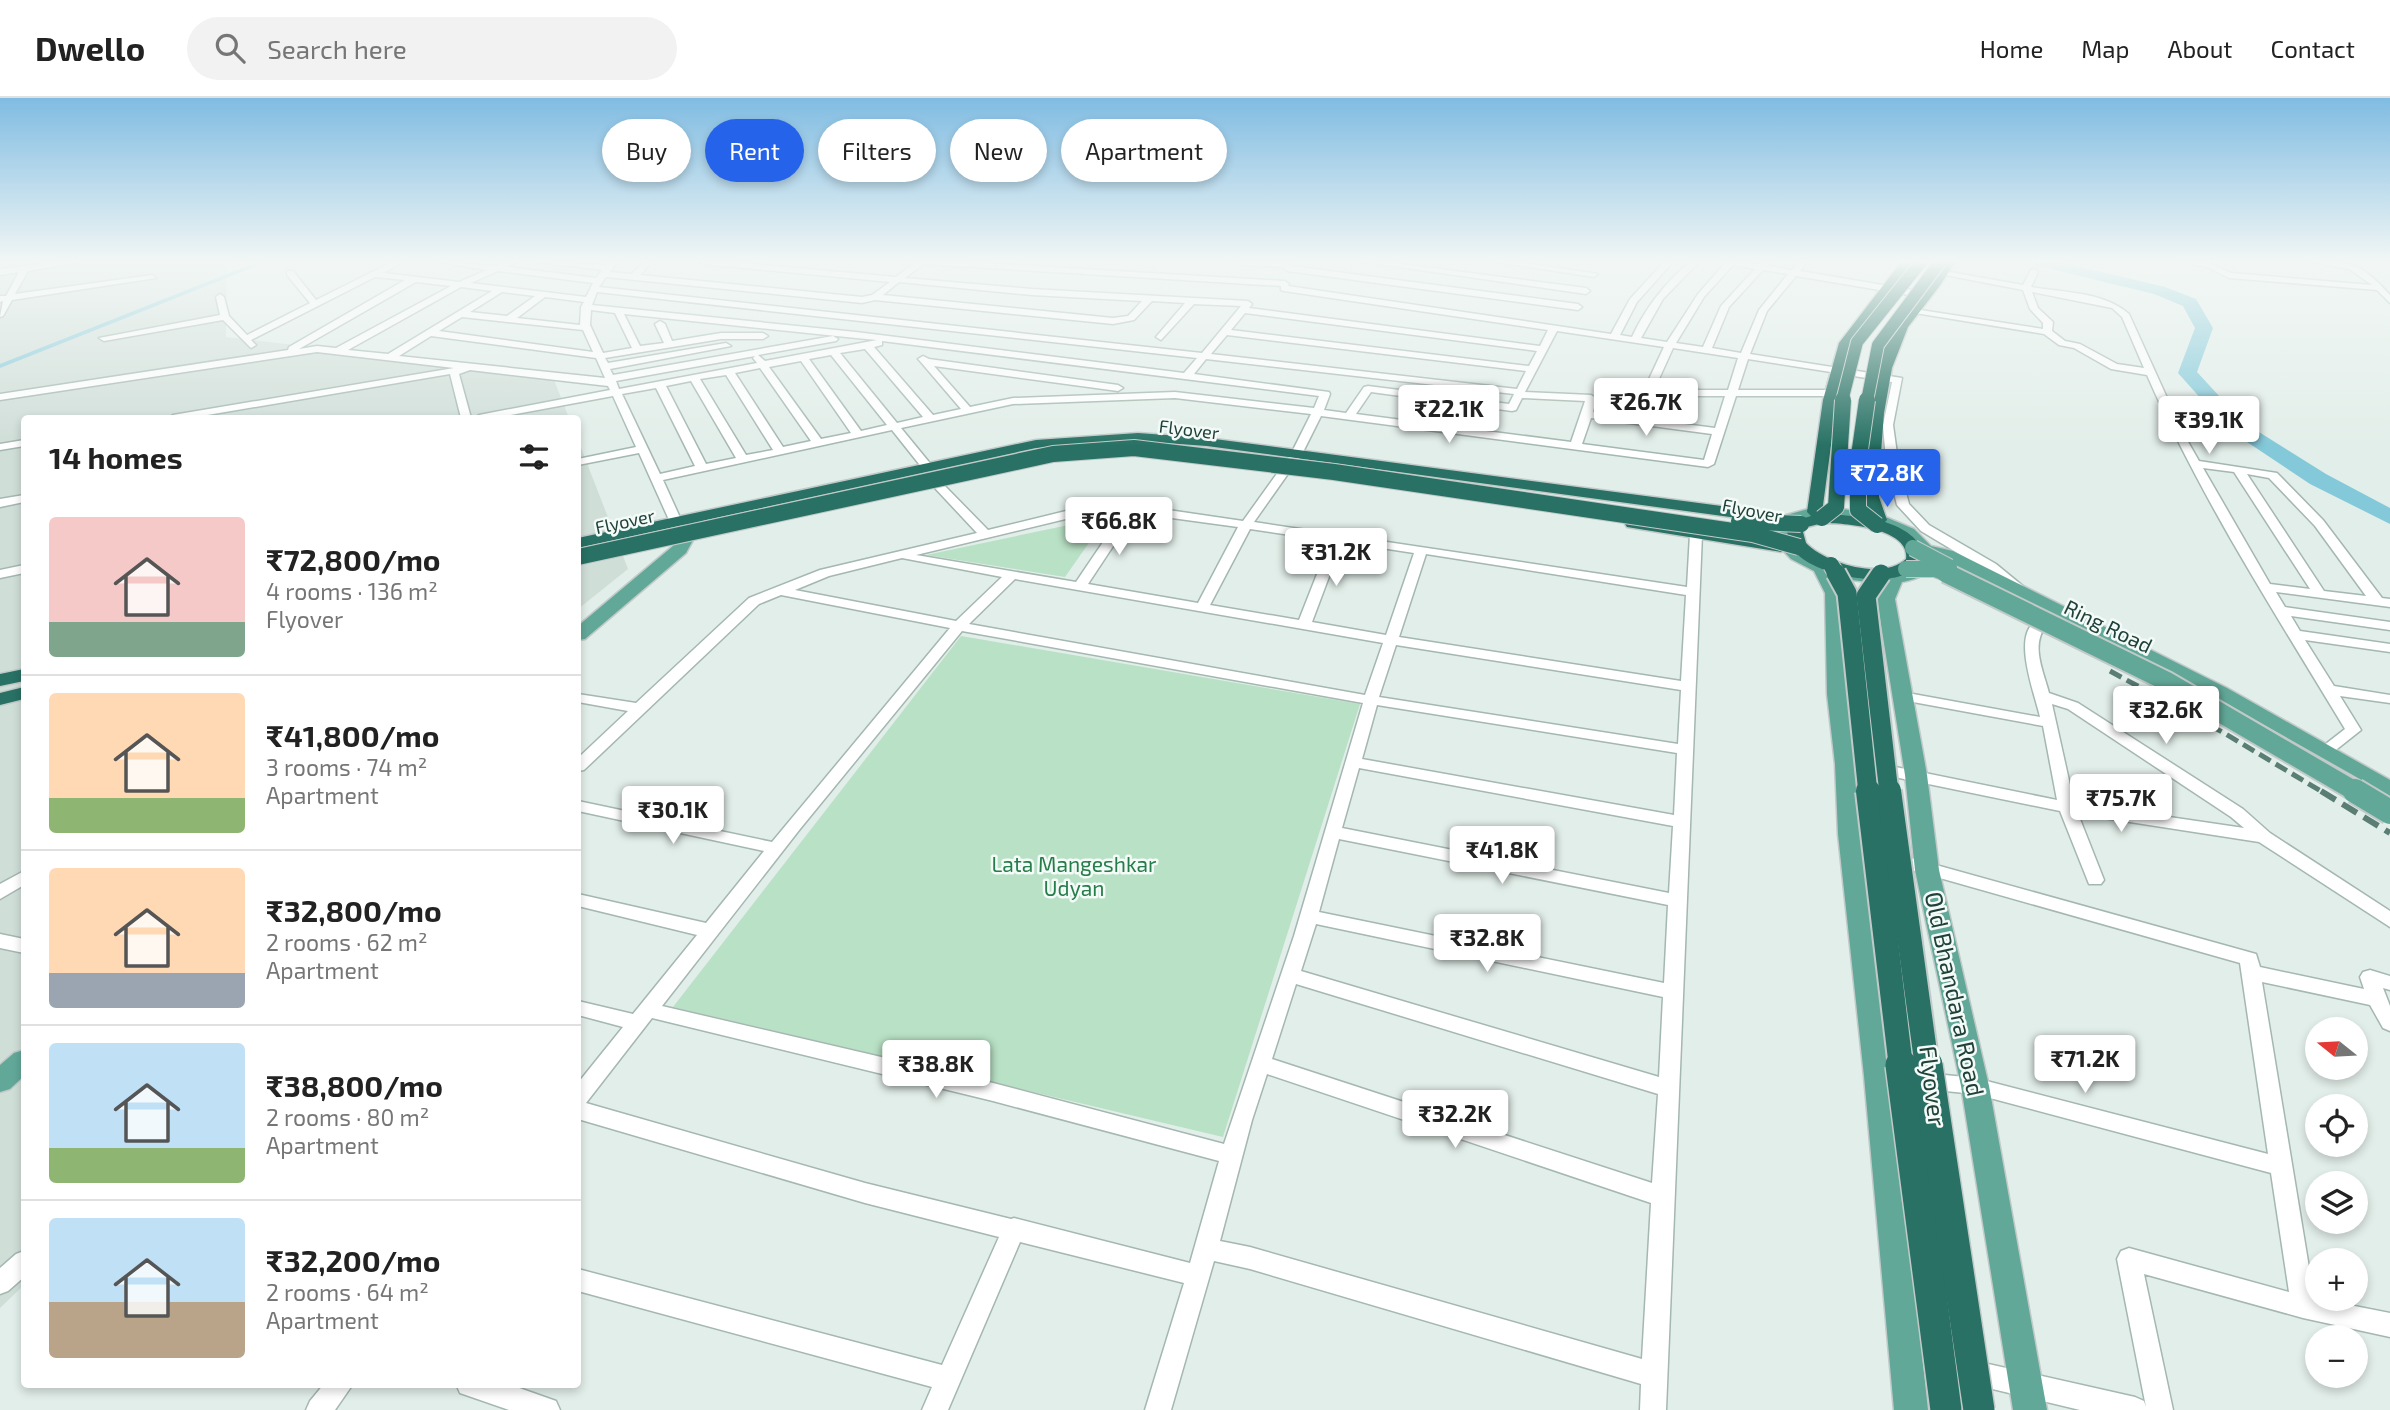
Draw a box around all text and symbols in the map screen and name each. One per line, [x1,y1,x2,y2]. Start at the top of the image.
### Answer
search box [187,17,677,80]
text: Dwello [35,28,145,68]
icon: search [211,29,249,67]
text: Search here [267,33,407,64]
text: Home [1980,34,2043,63]
text: Map [2081,34,2129,63]
text: About [2167,34,2233,63]
text: Contact [2271,34,2355,63]
chip: Buy [602,119,691,182]
chip: Rent [705,119,804,182]
chip: Filters [818,119,936,182]
chip: New [950,119,1047,182]
chip: Apartment [1061,119,1227,182]
pin: ₹26.7K [1589,378,1703,438]
pin: ₹22.1K [1392,386,1506,445]
text: ₹26.7K [1610,387,1682,415]
text: ₹22.1K [1414,394,1484,422]
pin: ₹39.1K [2152,396,2266,456]
text: ₹39.1K [2174,405,2244,433]
street label: Flyover [1158,414,1220,444]
icon: filters [515,438,553,476]
text: 14 homes [49,439,183,475]
pin: ₹72.8K [1830,450,1944,509]
text: ₹72.8K [1850,458,1924,486]
street label: Flyover [1720,493,1784,527]
pin: ₹66.8K [1062,498,1176,557]
street label: Flyover [593,504,657,538]
text: ₹66.8K [1081,506,1157,534]
pin: ₹31.2K [1279,528,1393,588]
text: ₹31.2K [1301,537,1371,565]
text: ₹72,800/mo [266,541,441,577]
icon: home [105,545,189,629]
text: 4 rooms · 136 m² [266,577,438,605]
street label: Ring Road [2060,594,2157,658]
text: Flyover [266,605,343,633]
pin: ₹32.6K [2109,686,2223,746]
text: ₹32.6K [2129,695,2203,723]
text: ₹41,800/mo [266,717,439,753]
icon: home [105,721,189,805]
text: 3 rooms · 74 m² [266,753,427,781]
pin: ₹75.7K [2064,774,2178,834]
text: Apartment [266,781,379,809]
text: ₹75.7K [2086,783,2156,811]
pin: ₹30.1K [616,786,730,846]
text: ₹30.1K [638,795,708,823]
pin: ₹41.8K [1445,826,1559,886]
text: ₹41.8K [1466,835,1538,863]
park label: Lata Mangeshkar Udyan [991,851,1157,900]
street label: Old Bhandara Road [1920,889,1991,1099]
text: ₹32,800/mo [266,892,442,928]
icon: home [105,896,189,980]
pin: ₹32.8K [1430,914,1544,974]
text: ₹32.8K [1450,923,1524,951]
text: 2 rooms · 62 m² [266,928,428,956]
text: Apartment [266,956,379,984]
north arrow [2305,1017,2368,1080]
map controls [2305,1017,2368,1388]
pin: ₹71.2K [2028,1035,2142,1095]
pin: ₹38.8K [879,1040,993,1100]
street label: Flyover [1914,1044,1953,1128]
text: ₹71.2K [2050,1044,2120,1072]
text: ₹38.8K [898,1049,974,1077]
text: ₹38,800/mo [266,1067,443,1103]
icon: home [105,1071,189,1155]
pin: ₹32.2K [1398,1090,1512,1150]
button: locate [2305,1094,2368,1157]
text: ₹32.2K [1418,1099,1492,1127]
text: 2 rooms · 80 m² [266,1103,429,1131]
text: Apartment [266,1131,379,1159]
button: layers [2305,1171,2368,1234]
text: ₹32,200/mo [266,1242,440,1278]
icon: home [105,1246,189,1330]
button: + [2305,1248,2368,1311]
text: 2 rooms · 64 m² [266,1278,429,1306]
text: Apartment [266,1306,379,1334]
button: − [2305,1325,2368,1388]

